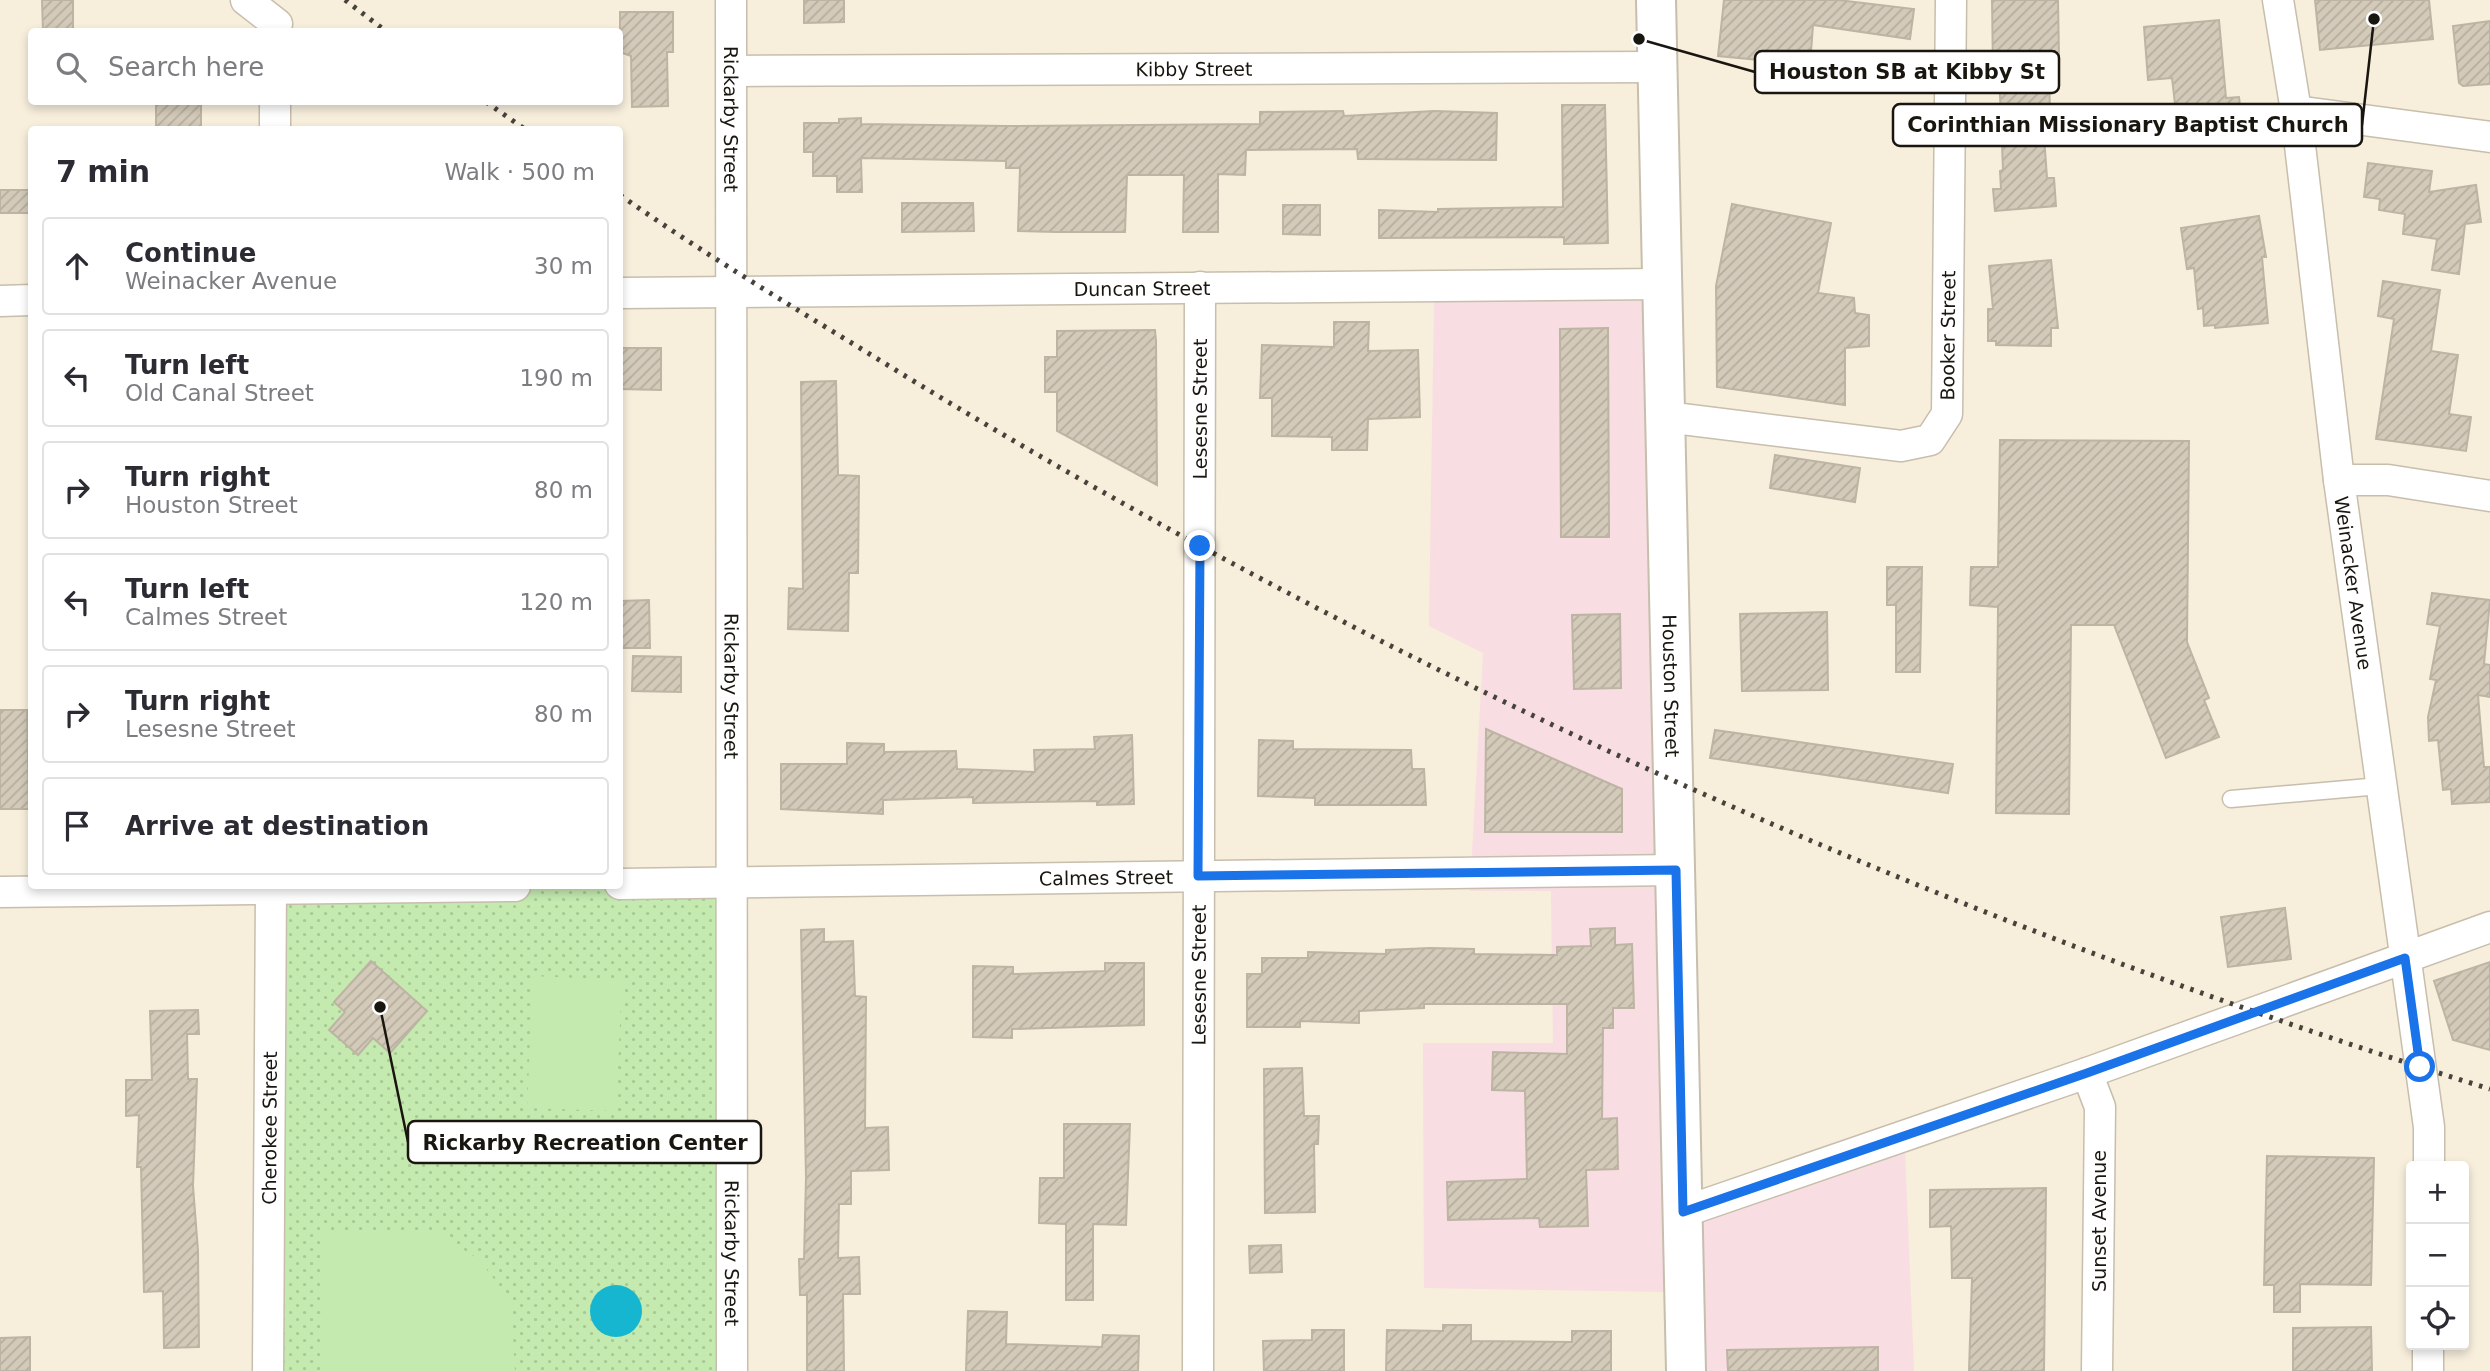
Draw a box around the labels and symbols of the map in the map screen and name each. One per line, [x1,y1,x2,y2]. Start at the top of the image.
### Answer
street label: Rickarby Street [720,46,742,192]
callout: Houston SB at Kibby St [1755,51,2059,93]
street label: Kibby Street [1135,58,1253,80]
text: Houston SB at Kibby St [1769,60,2045,84]
callout: Corinthian Missionary Baptist Church [1893,104,2362,146]
text: Corinthian Missionary Baptist Church [1907,113,2349,137]
street label: Booker Street [1936,270,1959,401]
street label: Duncan Street [1074,277,1210,300]
street label: Lesesne Street [1189,338,1211,480]
street label: Weinacker Avenue [2330,495,2376,671]
route end [1184,530,1215,561]
street label: Rickarby Street [720,613,743,759]
street label: Houston Street [1658,614,1684,757]
street label: Calmes Street [1039,866,1173,889]
street label: Lesesne Street [1188,904,1210,1046]
street label: Cherokee Street [258,1051,281,1205]
route start [2404,1051,2435,1082]
callout: Rickarby Recreation Center [408,1121,761,1163]
text: Rickarby Recreation Center [422,1131,748,1155]
street label: Sunset Avenue [2088,1150,2110,1292]
street label: Rickarby Street [721,1180,743,1326]

